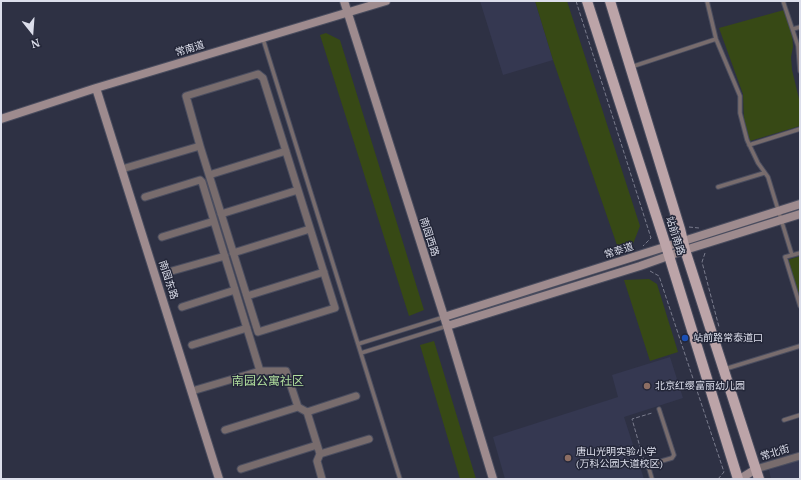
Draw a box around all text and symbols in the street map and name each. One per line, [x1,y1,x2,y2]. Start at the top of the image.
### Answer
north arrow [12,12,52,52]
text: N [29,36,42,51]
street label: 常南道 [174,39,206,59]
street label: 站前南路 [663,215,687,257]
street label: 南园西路 [417,216,441,258]
street label: 常泰道 [603,241,635,261]
street label: 南园东路 [156,259,180,301]
place label: 站前路常泰道口 [693,332,763,344]
marker: 站前路常泰道口 [680,333,690,343]
district label: 南园公寓社区 [232,375,304,389]
place label: 北京红缨富丽幼儿园 [655,380,745,392]
marker: 北京红缨富丽幼儿园 [642,381,652,391]
street label: 常北街 [759,443,791,463]
place label: 唐山光明实验小学 (万科公园大道校区) [576,446,663,470]
marker: 唐山光明实验小学 (万科公园大道校区) [563,453,573,463]

